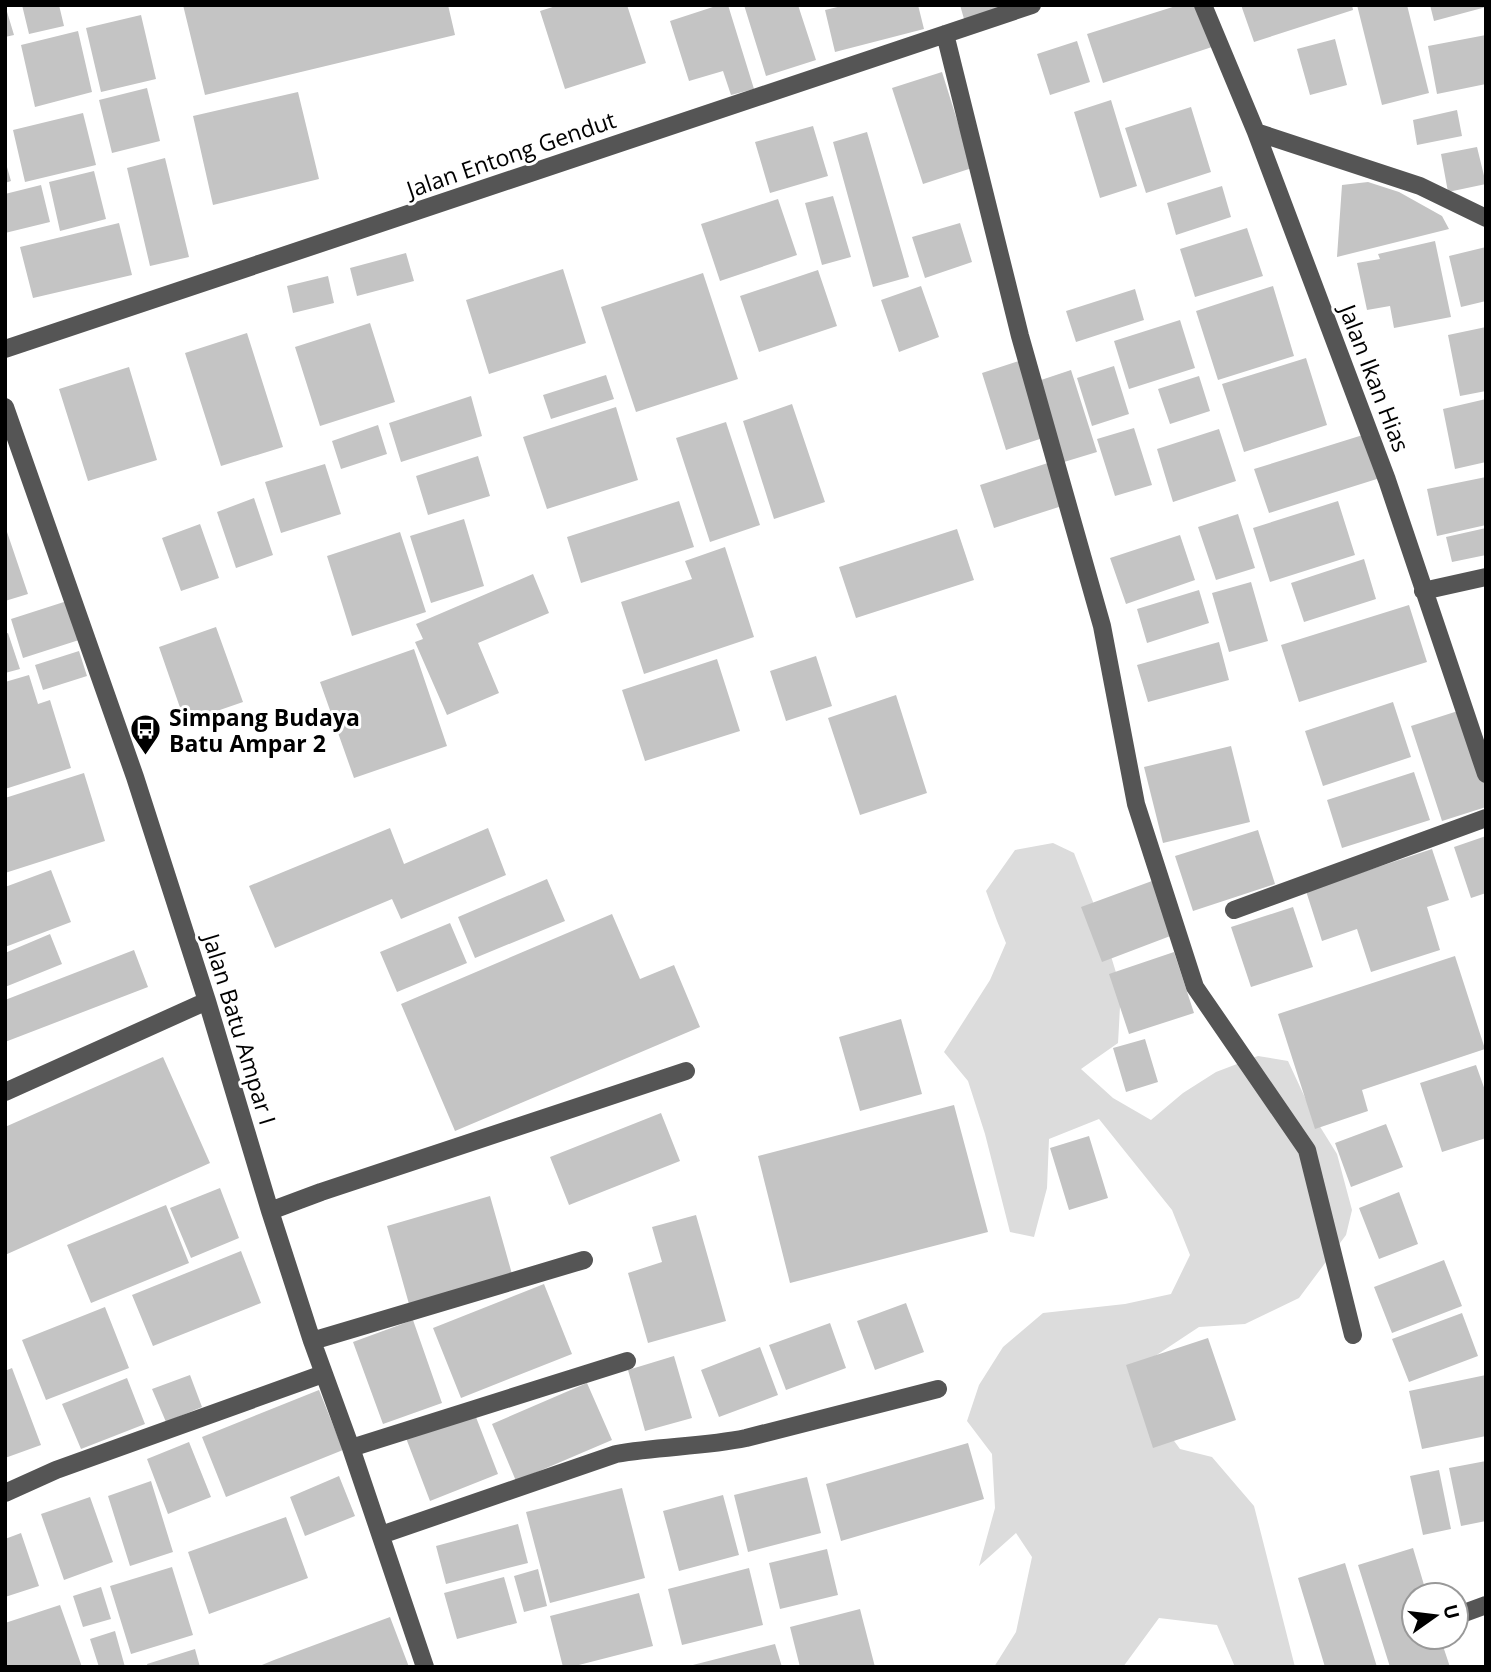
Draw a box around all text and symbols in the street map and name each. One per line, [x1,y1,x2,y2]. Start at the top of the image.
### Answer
street label: Jalan Entong Gendut [400,103,620,205]
street label: Jalan Ikan Hias [1331,298,1418,456]
place label: Simpang Budaya Batu Ampar 2 [169,701,360,759]
bus stop icon: Simpang Budaya Batu Ampar 2 [129,713,163,757]
street label: Jalan Batu Ampar I [195,928,284,1128]
north arrow [1400,1581,1470,1651]
text: U [1437,1602,1466,1622]

